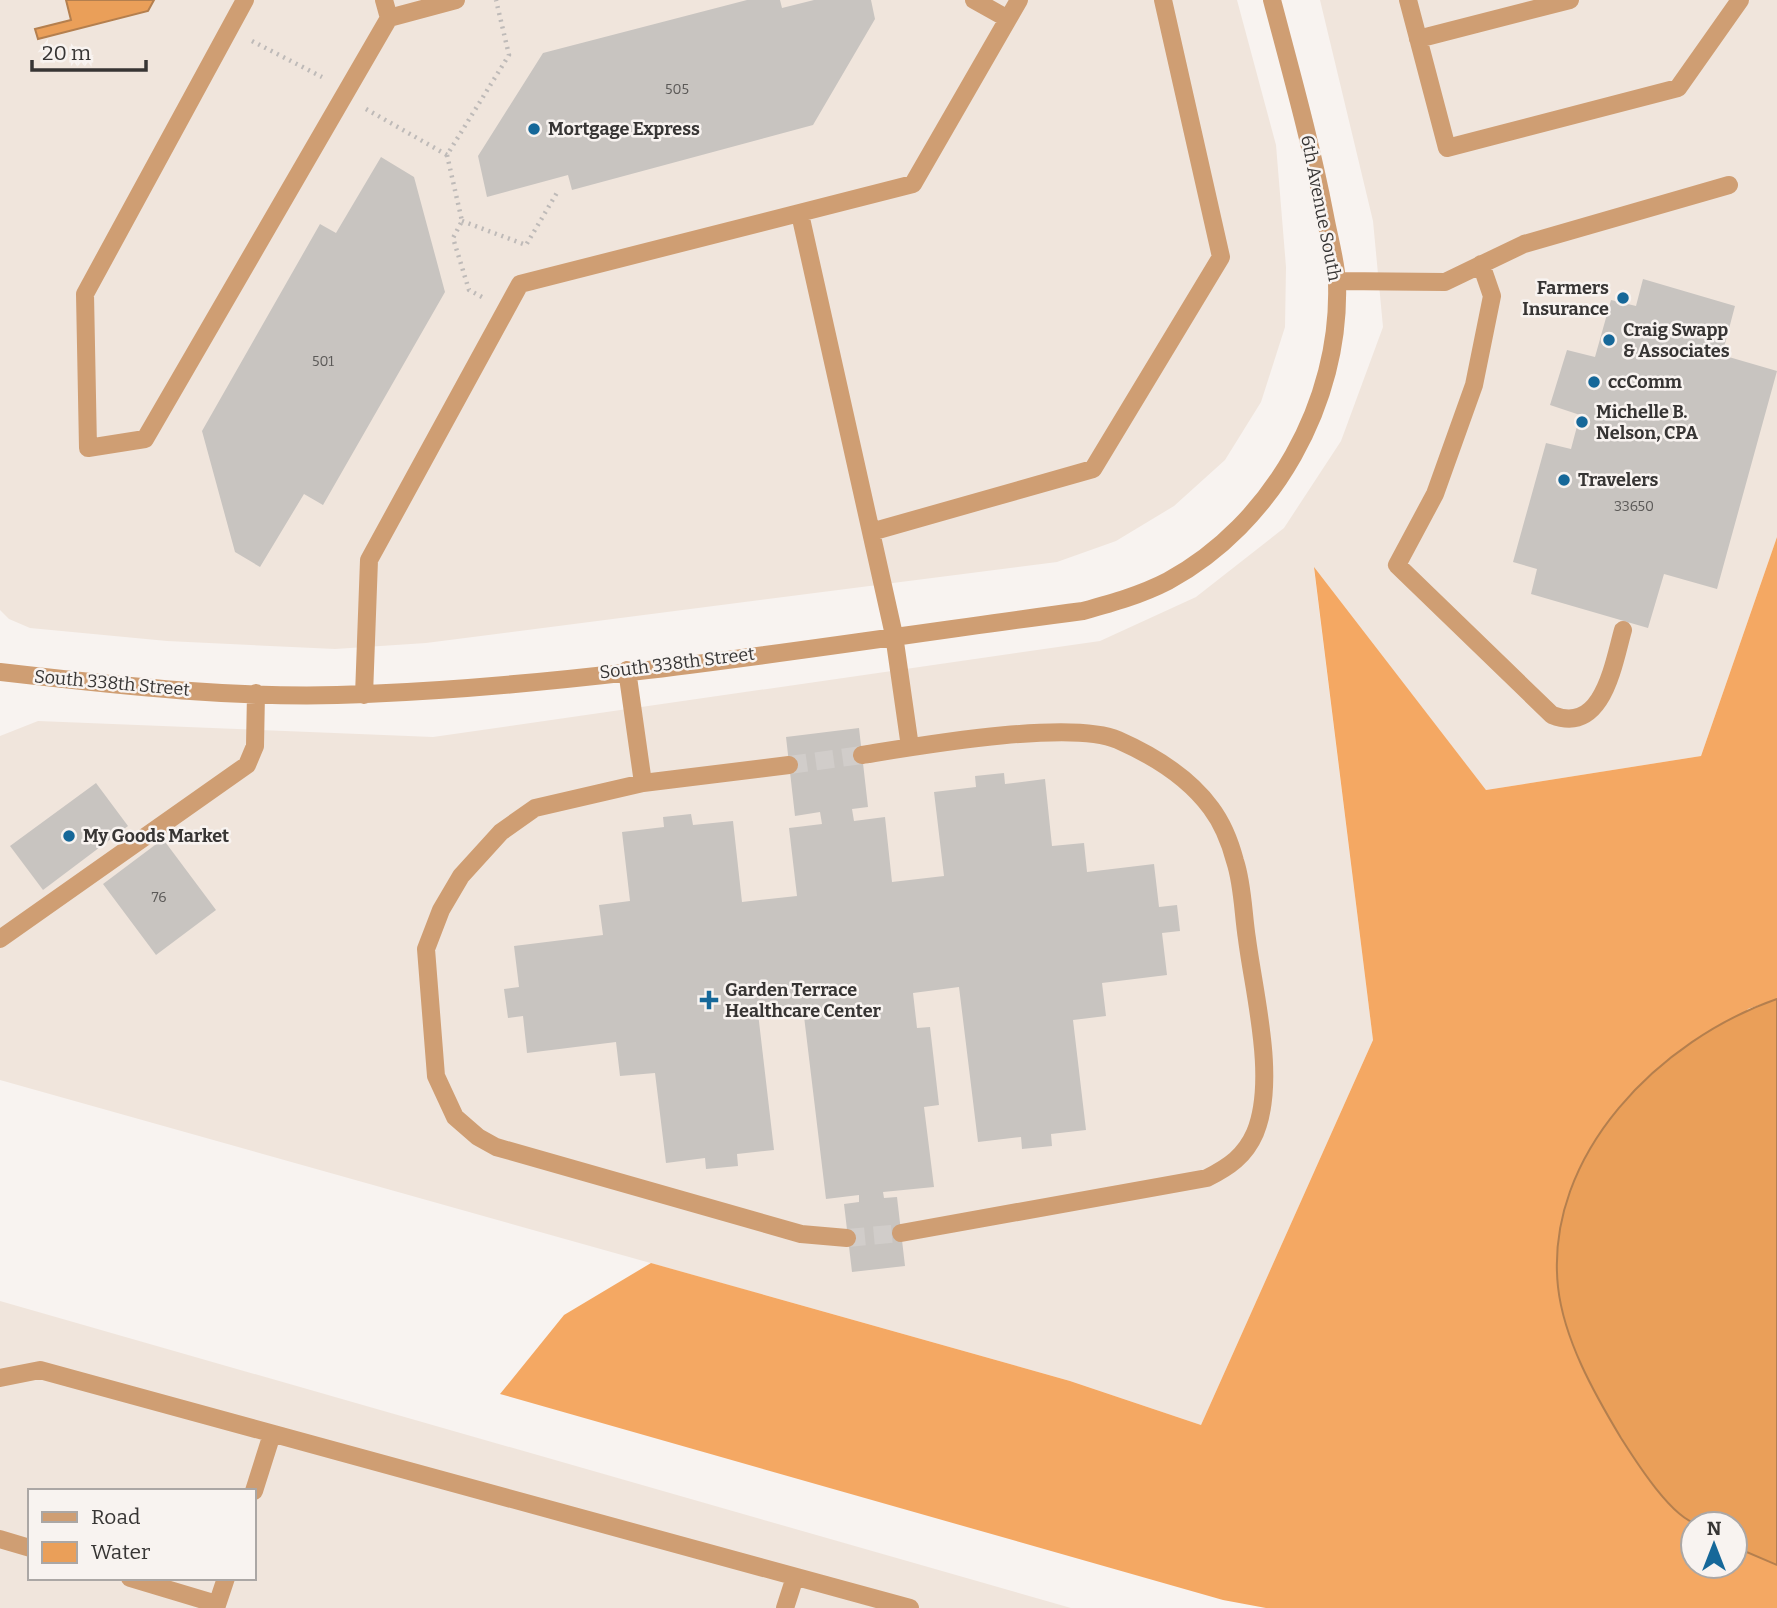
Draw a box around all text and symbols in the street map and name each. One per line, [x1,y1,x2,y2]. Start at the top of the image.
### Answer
scale bar [32,28,145,72]
text: 20 m [42,40,91,66]
house number: 505 [665,81,689,98]
place label: Mortgage Express [548,118,700,140]
marker: Mortgage Express [526,121,542,137]
street label: 6th Avenue South [1296,133,1346,283]
place label: Farmers Insurance [1522,277,1609,320]
marker: Farmers Insurance [1615,290,1631,306]
place label: Craig Swapp & Associates [1623,319,1730,362]
marker: Craig Swapp & Associates [1601,332,1617,348]
house number: 501 [312,353,334,370]
place label: ccComm [1608,371,1682,393]
marker: ccComm [1586,374,1602,390]
place label: Michelle B. Nelson, CPA [1596,401,1698,444]
marker: Michelle B. Nelson, CPA [1574,414,1590,430]
place label: Travelers [1578,469,1659,491]
marker: Travelers [1556,472,1572,488]
house number: 33650 [1614,498,1654,515]
street label: South 338th Street [598,643,756,683]
street label: South 338th Street [33,665,191,701]
place label: My Goods Market [83,825,229,847]
marker: My Goods Market [61,828,77,844]
house number: 76 [151,889,167,906]
place label: Garden Terrace Healthcare Center [725,979,882,1022]
marker: Garden Terrace Healthcare Center [699,990,719,1010]
legend [28,1489,256,1580]
text: Road [91,1504,140,1530]
north arrow [1679,1510,1749,1580]
text: N [1707,1517,1722,1540]
text: Water [91,1539,150,1565]

